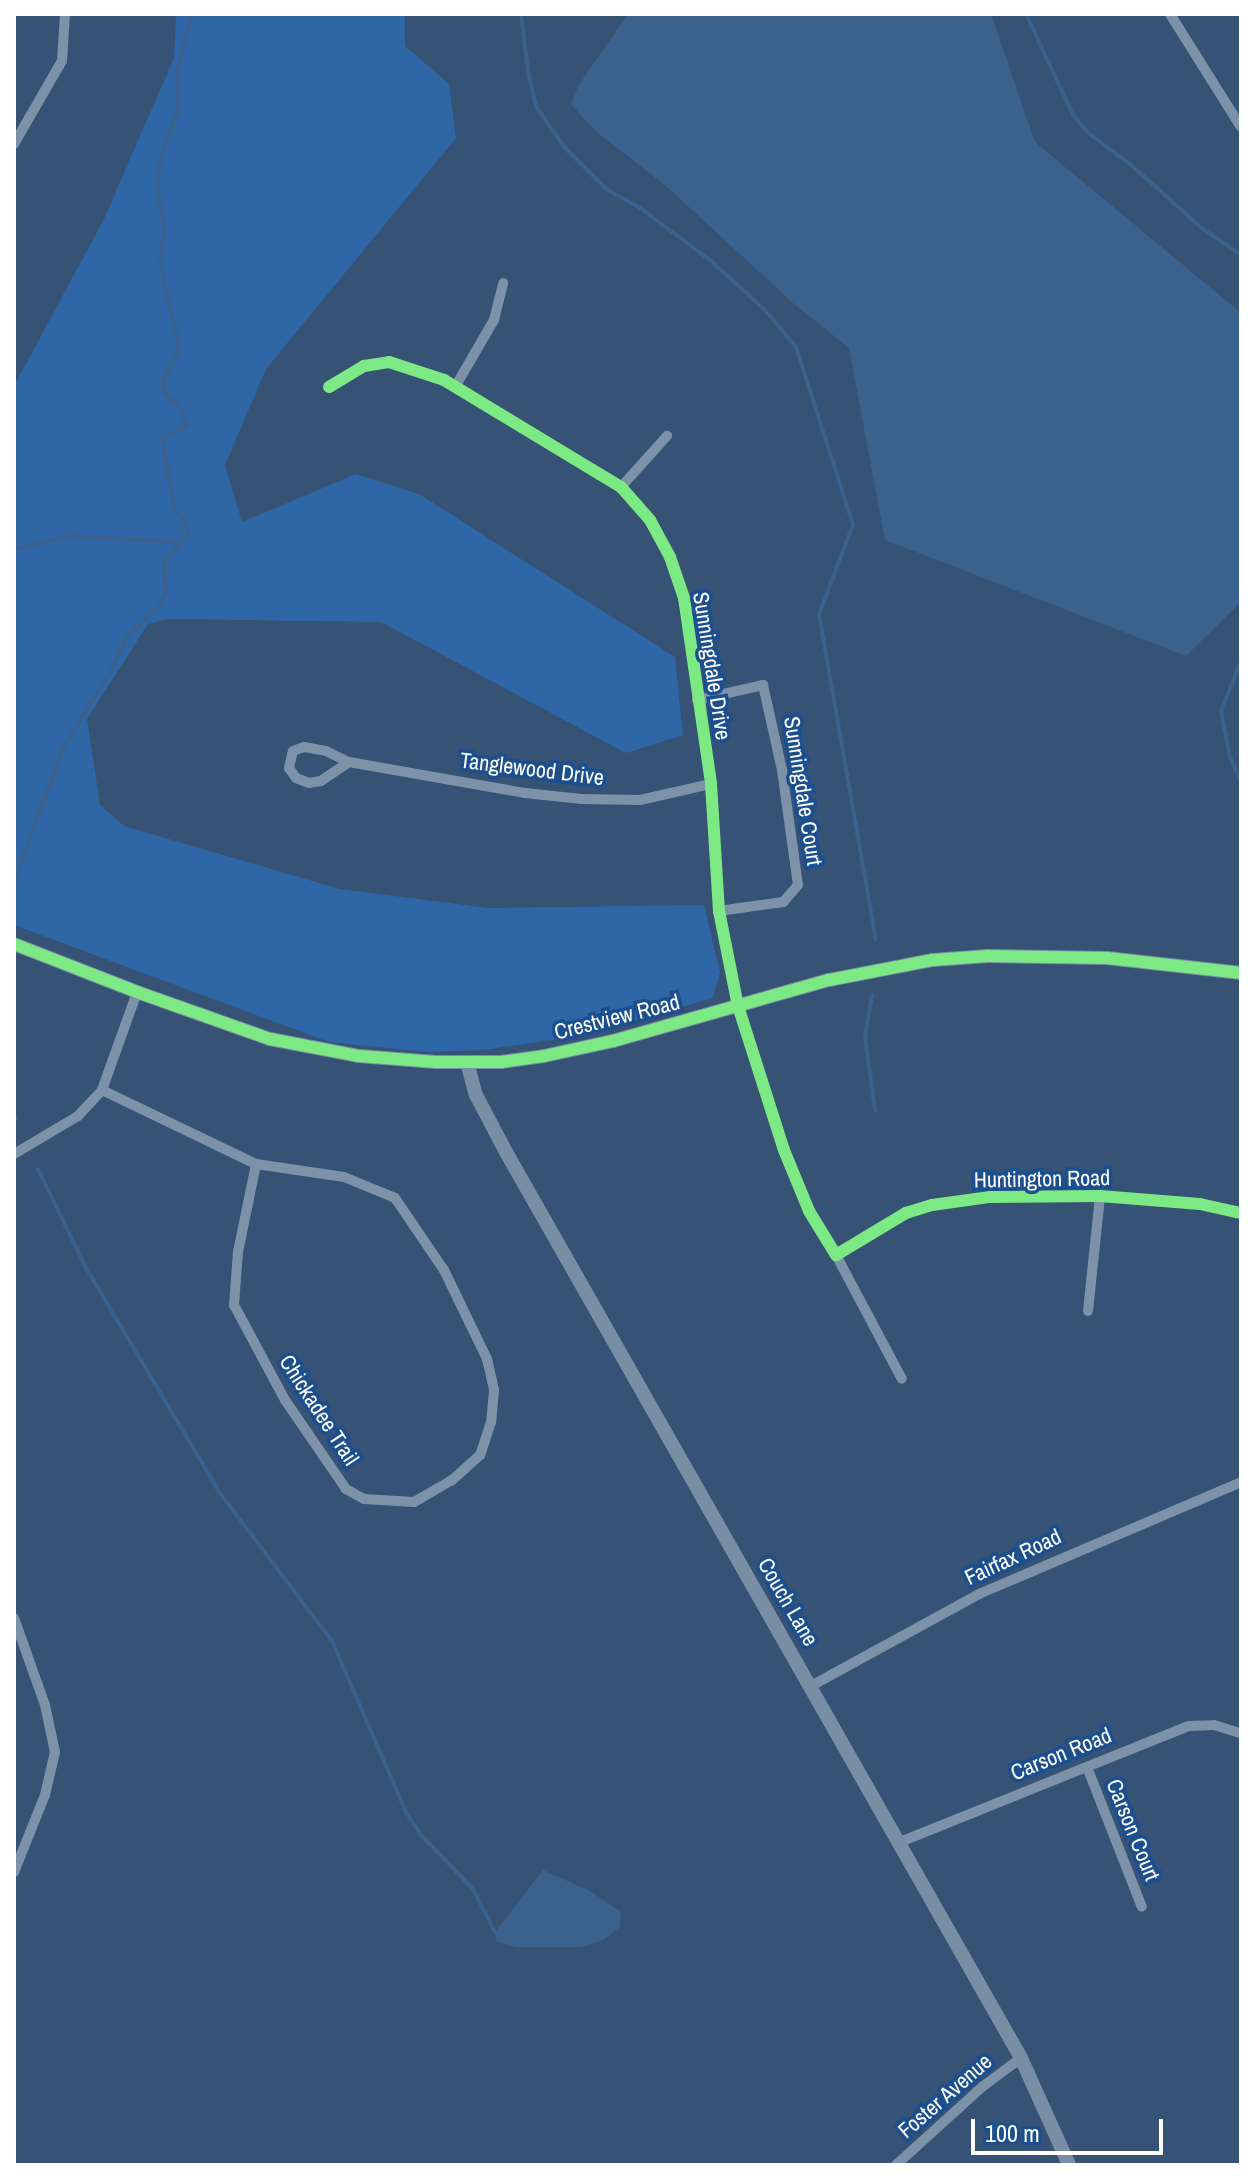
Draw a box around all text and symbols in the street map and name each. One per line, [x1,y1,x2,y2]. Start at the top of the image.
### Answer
street label: Sunningdale Drive [687,590,737,742]
street label: Sunningdale Court [778,715,828,867]
street label: Tanglewood Drive [459,747,605,791]
street label: Crestview Road [552,989,682,1045]
street label: Huntington Road [974,1165,1110,1193]
street label: Chickadee Trail [273,1350,365,1470]
street label: Fairfax Road [961,1523,1065,1591]
street label: Couch Lane [752,1553,824,1651]
street label: Carson Road [1007,1722,1115,1786]
street label: Carson Court [1101,1775,1165,1885]
street label: Foster Avenue [893,2048,997,2144]
scale bar [975,2103,1167,2153]
text: 100 m [985,2117,1040,2149]

